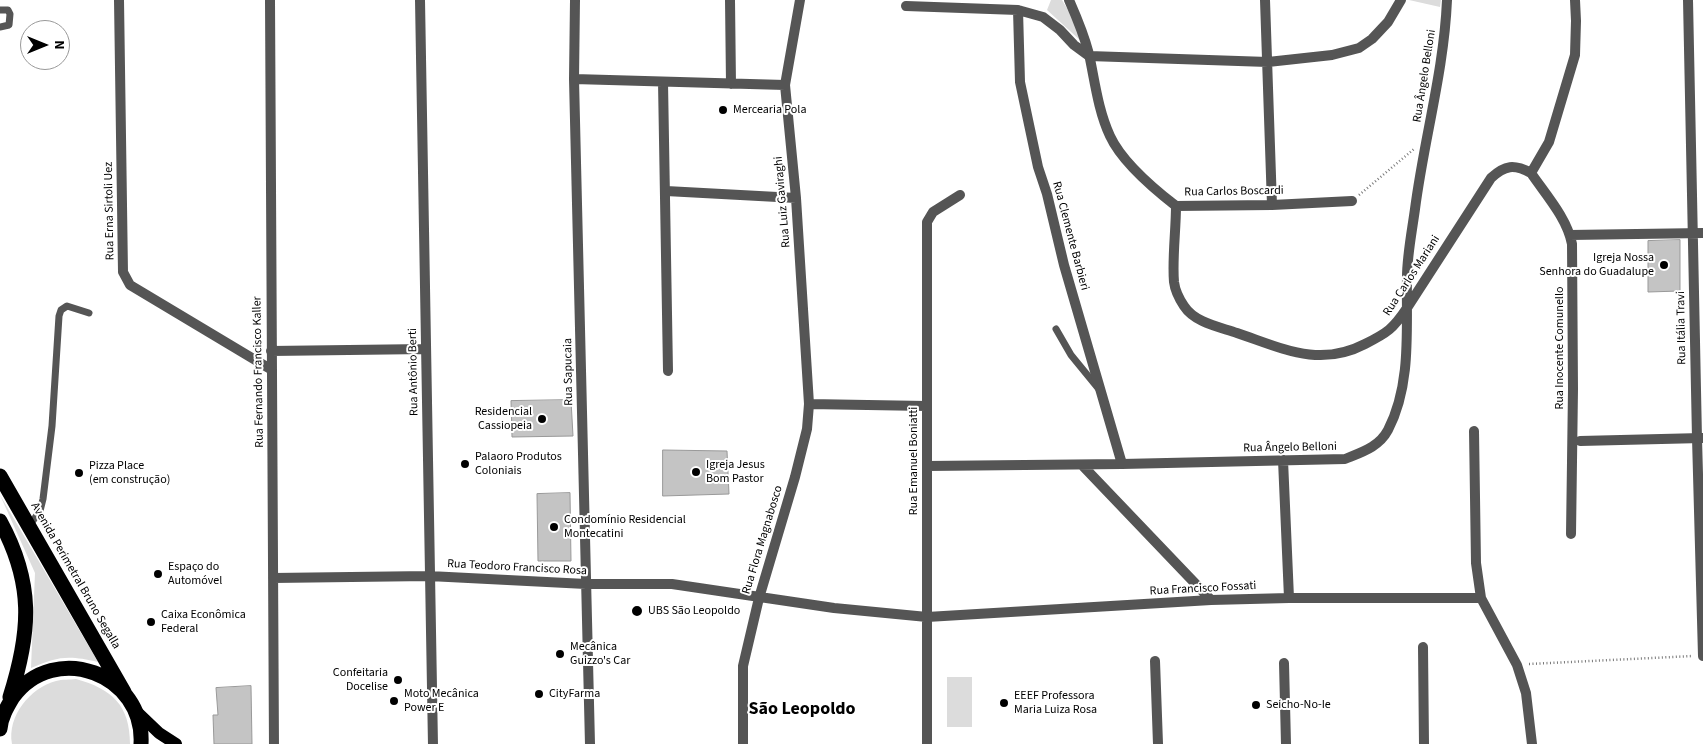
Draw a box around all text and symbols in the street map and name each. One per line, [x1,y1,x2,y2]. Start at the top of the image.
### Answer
north arrow [20,20,70,70]
street label: Rua Ângelo Belloni [1411,29,1439,123]
text: N [49,40,69,50]
place label: Mercearia Pola [733,103,806,117]
marker: Mercearia Pola [717,104,729,116]
street label: Rua Luiz Gaviraghi [772,156,794,248]
street label: Rua Erna Sirtoli Uez [102,162,118,260]
street label: Rua Clemente Barbieri [1049,180,1091,292]
street label: Rua Carlos Boscardi [1184,184,1284,200]
street label: Rua Carlos Mariani [1381,233,1443,319]
place label: Igreja Nossa Senhora do Guadalupe [1539,251,1654,279]
marker: Igreja Nossa Senhora do Guadalupe [1658,259,1670,271]
street label: Rua Inocente Comunello [1553,287,1567,409]
street label: Rua Itália Travi [1674,291,1690,365]
street label: Rua Fernando Francisco Kaller [250,296,268,448]
street label: Rua Antônio Berti [406,328,422,416]
street label: Rua Sapucaia [561,338,577,406]
place label: Residencial Cassiopeia [475,405,532,433]
street label: Rua Emanuel Boniatti [907,407,921,515]
marker: Residencial Cassiopeia [536,413,548,425]
street label: Rua Ângelo Belloni [1243,440,1337,456]
place label: Palaoro Produtos Coloniais [475,450,562,478]
marker: Palaoro Produtos Coloniais [459,458,471,470]
place label: Igreja Jesus Bom Pastor [706,458,765,486]
place label: Pizza Place (em construção) [89,459,170,487]
marker: Igreja Jesus Bom Pastor [690,466,702,478]
marker: Pizza Place (em construção) [73,467,85,479]
street label: Rua Flora Magnabosco [740,484,786,596]
street label: Avenida Perimetral Bruno Segalla [27,500,123,652]
place label: Condomínio Residencial Montecatini [564,513,686,541]
marker: Condomínio Residencial Montecatini [548,521,560,533]
street label: Rua Teodoro Francisco Rosa [447,557,587,579]
place label: Espaço do Automóvel [168,560,222,588]
marker: Espaço do Automóvel [152,568,164,580]
street label: Rua Francisco Fossati [1149,579,1257,599]
marker: UBS São Leopoldo [630,604,644,618]
place label: UBS São Leopoldo [648,604,740,618]
place label: Caixa Econômica Federal [161,608,246,636]
marker: Caixa Econômica Federal [145,616,157,628]
place label: Mecânica Guizzo's Car [570,640,630,668]
marker: Mecânica Guizzo's Car [554,648,566,660]
place label: Confeitaria Docelise [333,666,388,694]
marker: Confeitaria Docelise [392,674,404,686]
place label: Moto Mecânica Power E [404,687,479,715]
place label: CityFarma [549,687,600,701]
marker: CityFarma [533,688,545,700]
place label: EEEF Professora Maria Luiza Rosa [1014,689,1097,717]
marker: Moto Mecânica Power E [388,695,400,707]
marker: EEEF Professora Maria Luiza Rosa [998,697,1010,709]
place label: Seicho-No-Ie [1266,698,1331,712]
district label: São Leopoldo [748,699,856,721]
marker: Seicho-No-Ie [1250,699,1262,711]

